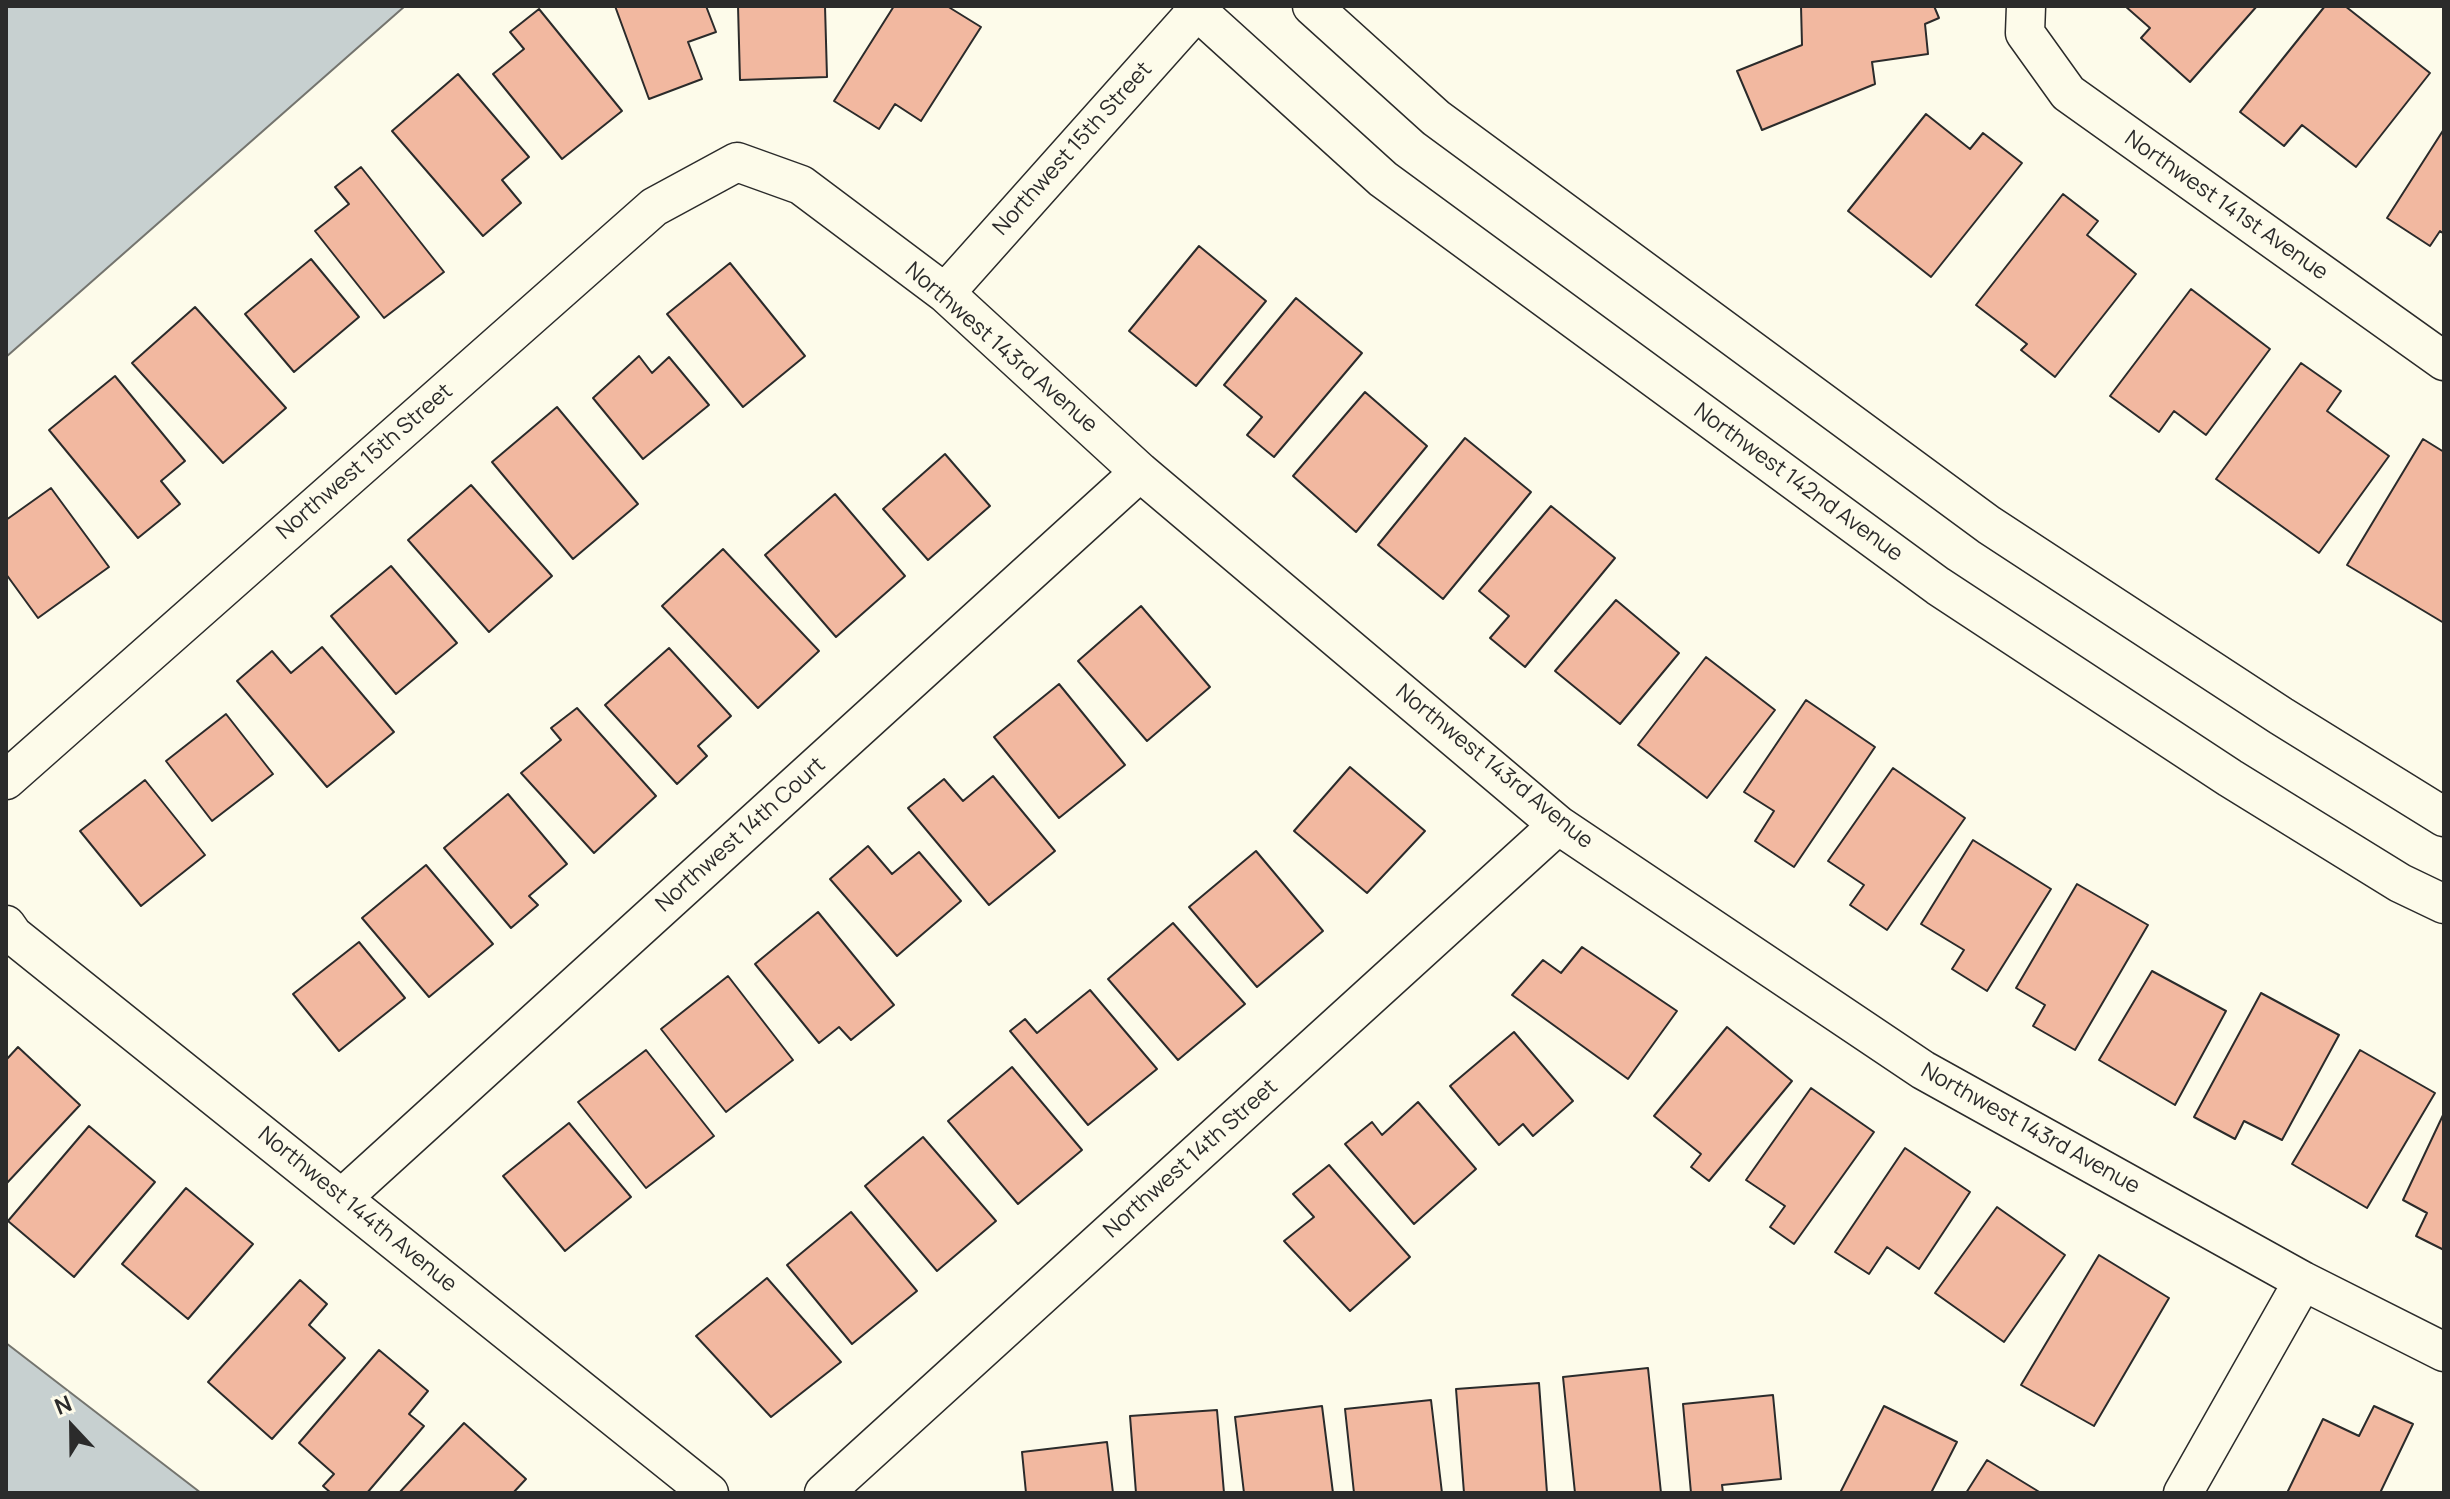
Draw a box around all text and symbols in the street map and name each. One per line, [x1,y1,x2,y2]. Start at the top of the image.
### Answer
street label: Northwest 15th Street [988,57,1158,241]
street label: Northwest 141st Avenue [2119,126,2333,286]
street label: Northwest 143rd Avenue [899,257,1103,439]
street label: Northwest 15th Street [272,379,458,545]
street label: Northwest 142nd Avenue [1688,398,1908,568]
street label: Northwest 143rd Avenue [1390,679,1598,855]
street label: Northwest 14th Court [651,752,831,918]
street label: Northwest 143rd Avenue [1916,1058,2144,1200]
street label: Northwest 14th Street [1099,1074,1283,1244]
street label: Northwest 144th Avenue [252,1122,462,1298]
north arrow [32,1387,112,1467]
text: N [50,1388,76,1422]

